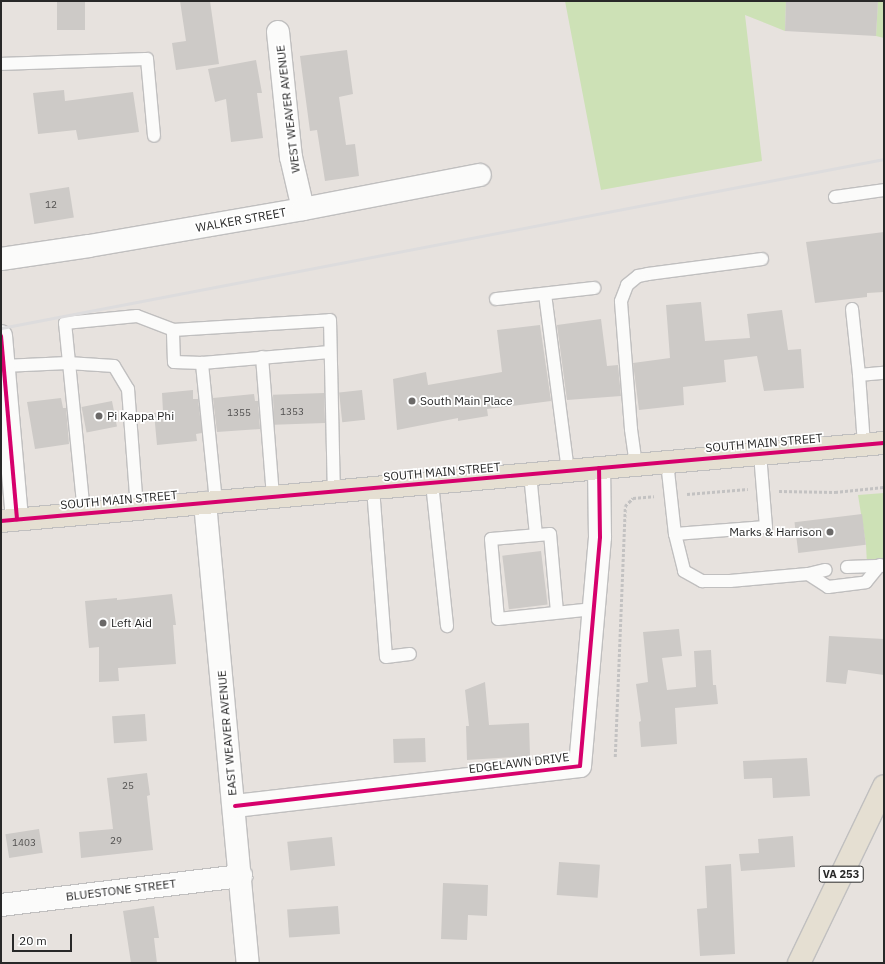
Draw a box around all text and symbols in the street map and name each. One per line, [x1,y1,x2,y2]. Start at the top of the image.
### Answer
street label: WEST WEAVER AVENUE [273,44,303,174]
house number: 12 [45,199,57,211]
street label: WALKER STREET [195,205,287,235]
place label: South Main Place [420,394,513,408]
marker: South Main Place [407,396,417,406]
house number: 1353 [280,406,304,418]
house number: 1355 [227,407,251,419]
place label: Pi Kappa Phi [107,409,174,423]
marker: Pi Kappa Phi [94,411,104,421]
street label: SOUTH MAIN STREET [705,431,823,455]
street label: SOUTH MAIN STREET [383,460,501,484]
street label: SOUTH MAIN STREET [60,488,178,512]
place label: Marks & Harrison [729,525,822,539]
marker: Marks & Harrison [825,527,835,537]
place label: Left Aid [111,616,152,630]
marker: Left Aid [98,618,108,628]
street label: EAST WEAVER AVENUE [214,670,240,796]
street label: EDGELAWN DRIVE [468,750,570,776]
house number: 25 [122,780,134,792]
house number: 29 [110,835,122,847]
house number: 1403 [12,837,36,849]
road number: VA 253 [818,865,864,883]
street label: BLUESTONE STREET [65,876,177,904]
scale bar [14,926,74,952]
text: 20 m [19,933,47,948]

